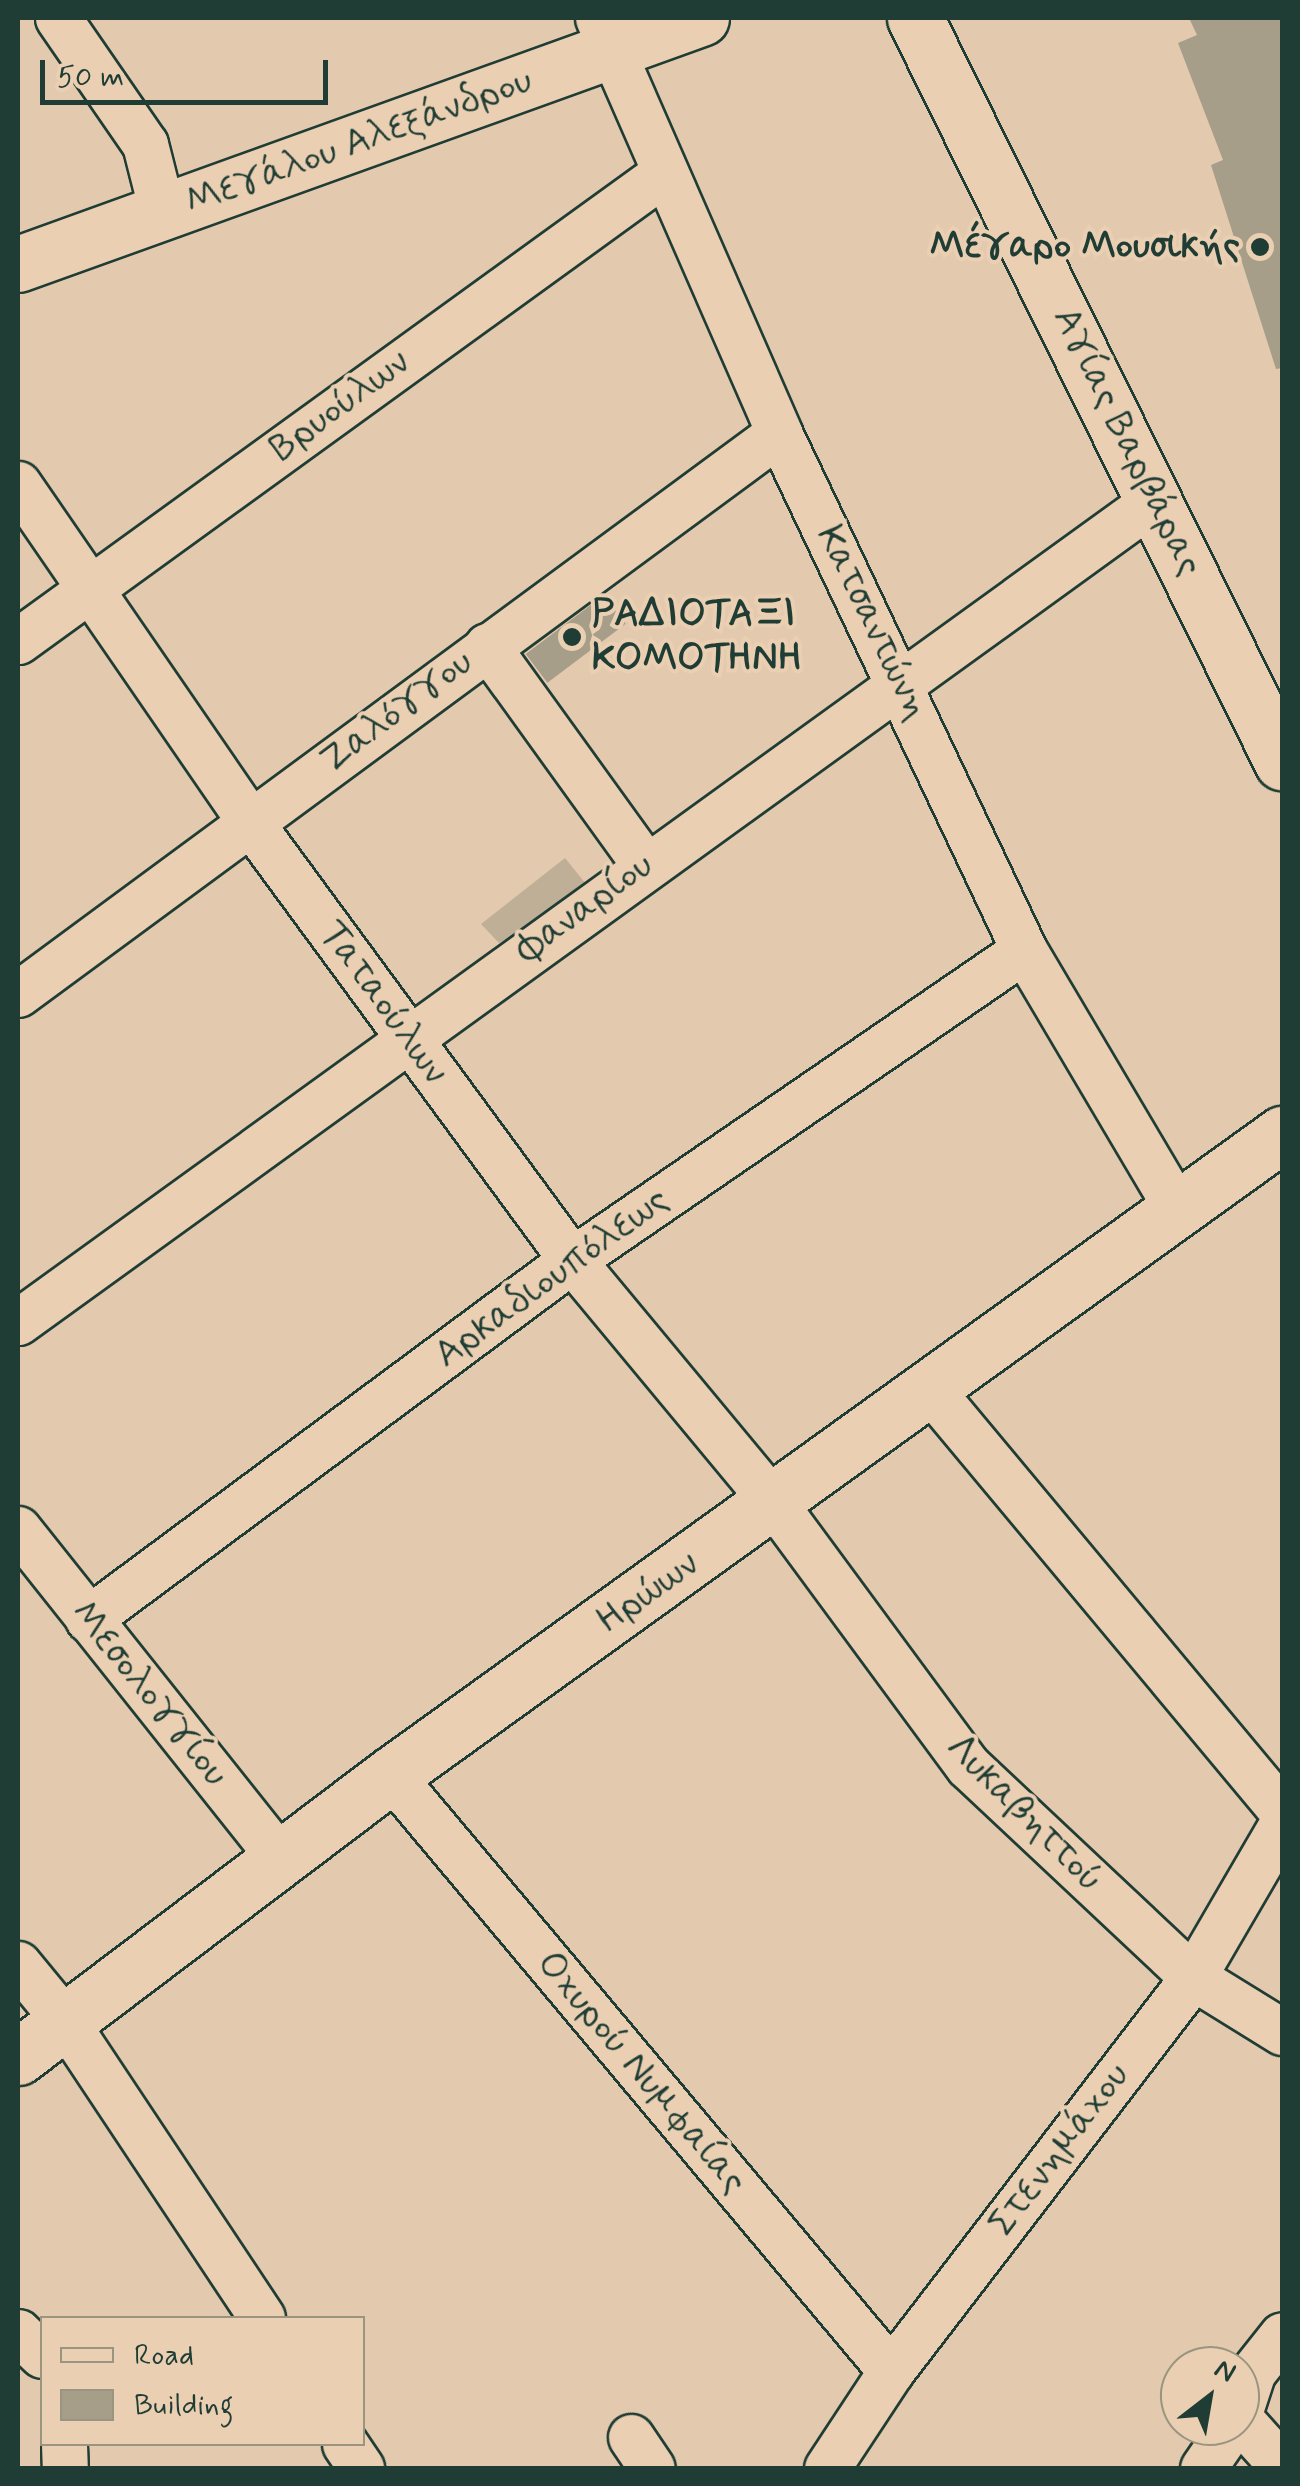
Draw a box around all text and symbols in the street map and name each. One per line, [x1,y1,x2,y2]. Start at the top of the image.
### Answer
scale bar [45,40,332,102]
text: 50 m [57,58,124,97]
street label: Μεγάλου Αλεξάνδρου [180,58,538,226]
place label: Μέγαρο Μουσικής [930,224,1240,270]
marker: Μέγαρο Μουσικής [1249,236,1271,258]
street label: Αγίας Βαρβάρας [1042,300,1212,584]
street label: Βρυούλων [261,340,419,472]
street label: Κατσαντώνη [805,518,939,728]
place label: ΡΑΔΙΟΤΑΞΙ ΚΟΜΟΤΗΝΗ [592,592,802,682]
marker: ΡΑΔΙΟΤΑΞΙ ΚΟΜΟΤΗΝΗ [561,626,583,648]
street label: Ζαλόγγου [312,640,482,784]
street label: Φαναρίου [508,843,662,973]
street label: Ταταούλων [309,913,457,1093]
street label: Αρκαδιουπόλεως [426,1178,678,1378]
street label: Ηρώων [588,1542,708,1644]
street label: Μεσολογγίου [60,1592,238,1796]
street label: Λυκαβηττού [936,1726,1112,1902]
street label: Οχυρού Νυμφαίας [526,1942,756,2204]
street label: Στενημάχου [980,2054,1140,2246]
legend [40,2316,365,2446]
text: Road [134,2336,194,2375]
north arrow [1160,2346,1260,2446]
text: N [1207,2351,1242,2392]
text: Building [134,2386,233,2425]

